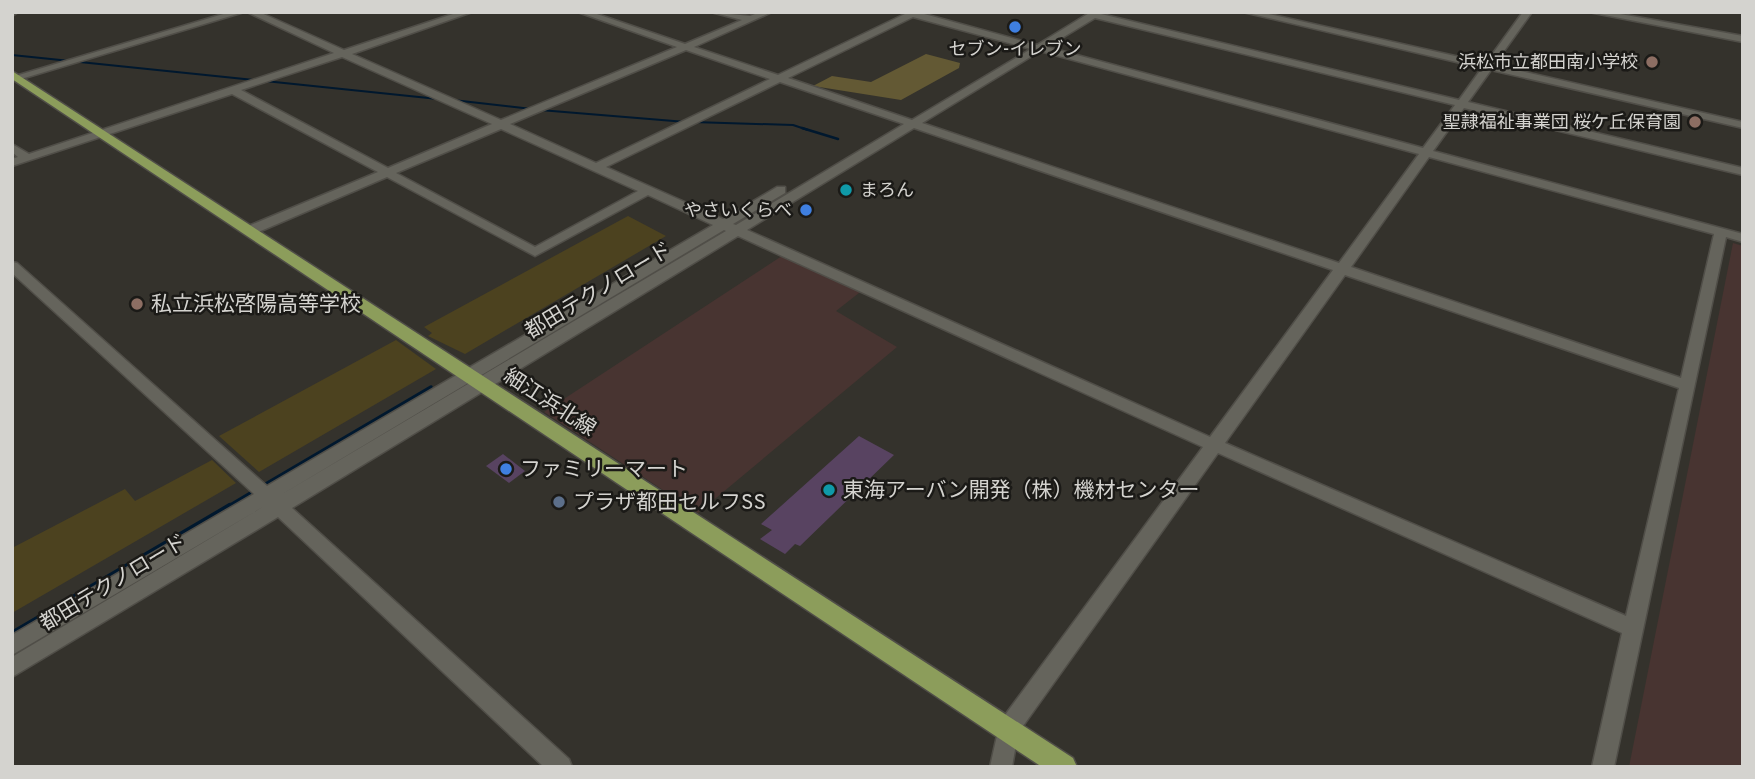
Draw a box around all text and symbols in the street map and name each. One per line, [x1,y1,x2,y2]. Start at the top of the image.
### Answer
marker: セブン-イレブン [1007,19,1023,35]
place label: セブン-イレブン [948,39,1082,62]
place label: 浜松市立都田南小学校 [1458,52,1638,75]
marker: 浜松市立都田南小学校 [1644,54,1660,70]
place label: 聖隷福祉事業団 桜ケ丘保育園 [1443,112,1681,135]
marker: 聖隷福祉事業団 桜ケ丘保育園 [1687,114,1703,130]
place label: まろん [860,180,914,203]
marker: まろん [838,182,854,198]
place label: やさいくらべ [684,200,792,223]
marker: やさいくらべ [798,202,814,218]
street label: 都田テクノロード [520,237,677,346]
place label: 私立浜松啓陽高等学校 [151,292,361,319]
marker: 私立浜松啓陽高等学校 [129,296,145,312]
street label: 細江浜北線 [498,363,601,443]
place label: ファミリーマート [520,457,688,484]
marker: ファミリーマート [498,461,514,477]
place label: 東海アーバン開発（株）機材センター [843,478,1200,505]
marker: 東海アーバン開発（株）機材センター [821,482,837,498]
place label: プラザ都田セルフSS [573,490,766,517]
marker: プラザ都田セルフSS [551,494,567,510]
street label: 都田テクノロード [35,529,192,638]

